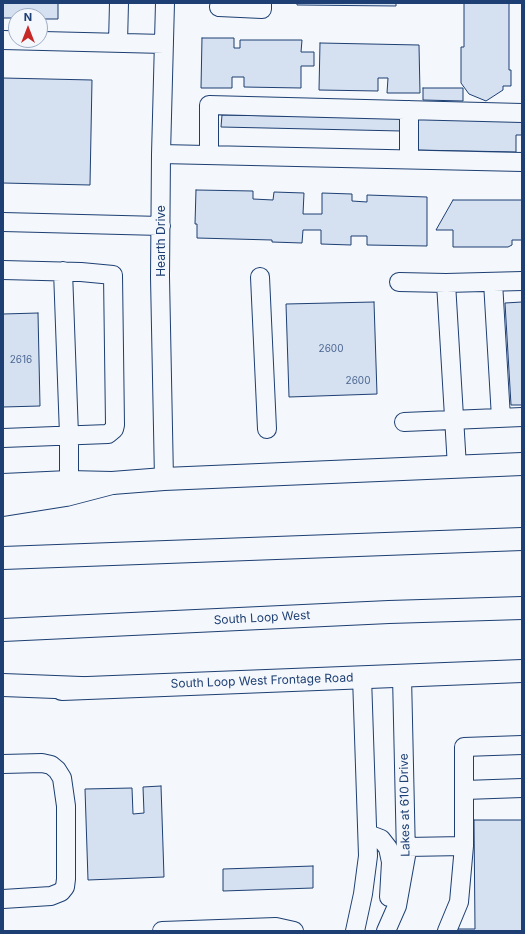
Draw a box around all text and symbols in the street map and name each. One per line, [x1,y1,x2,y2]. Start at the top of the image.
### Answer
north arrow [8,8,48,48]
text: N [24,10,32,24]
street label: Hearth Drive [154,205,168,277]
house number: 2600 [319,343,343,355]
house number: 2616 [10,354,32,366]
house number: 2600 [346,375,370,387]
street label: South Loop West [213,608,311,628]
street label: South Loop West Frontage Road [170,671,354,691]
street label: Lakes at 610 Drive [397,753,413,857]

